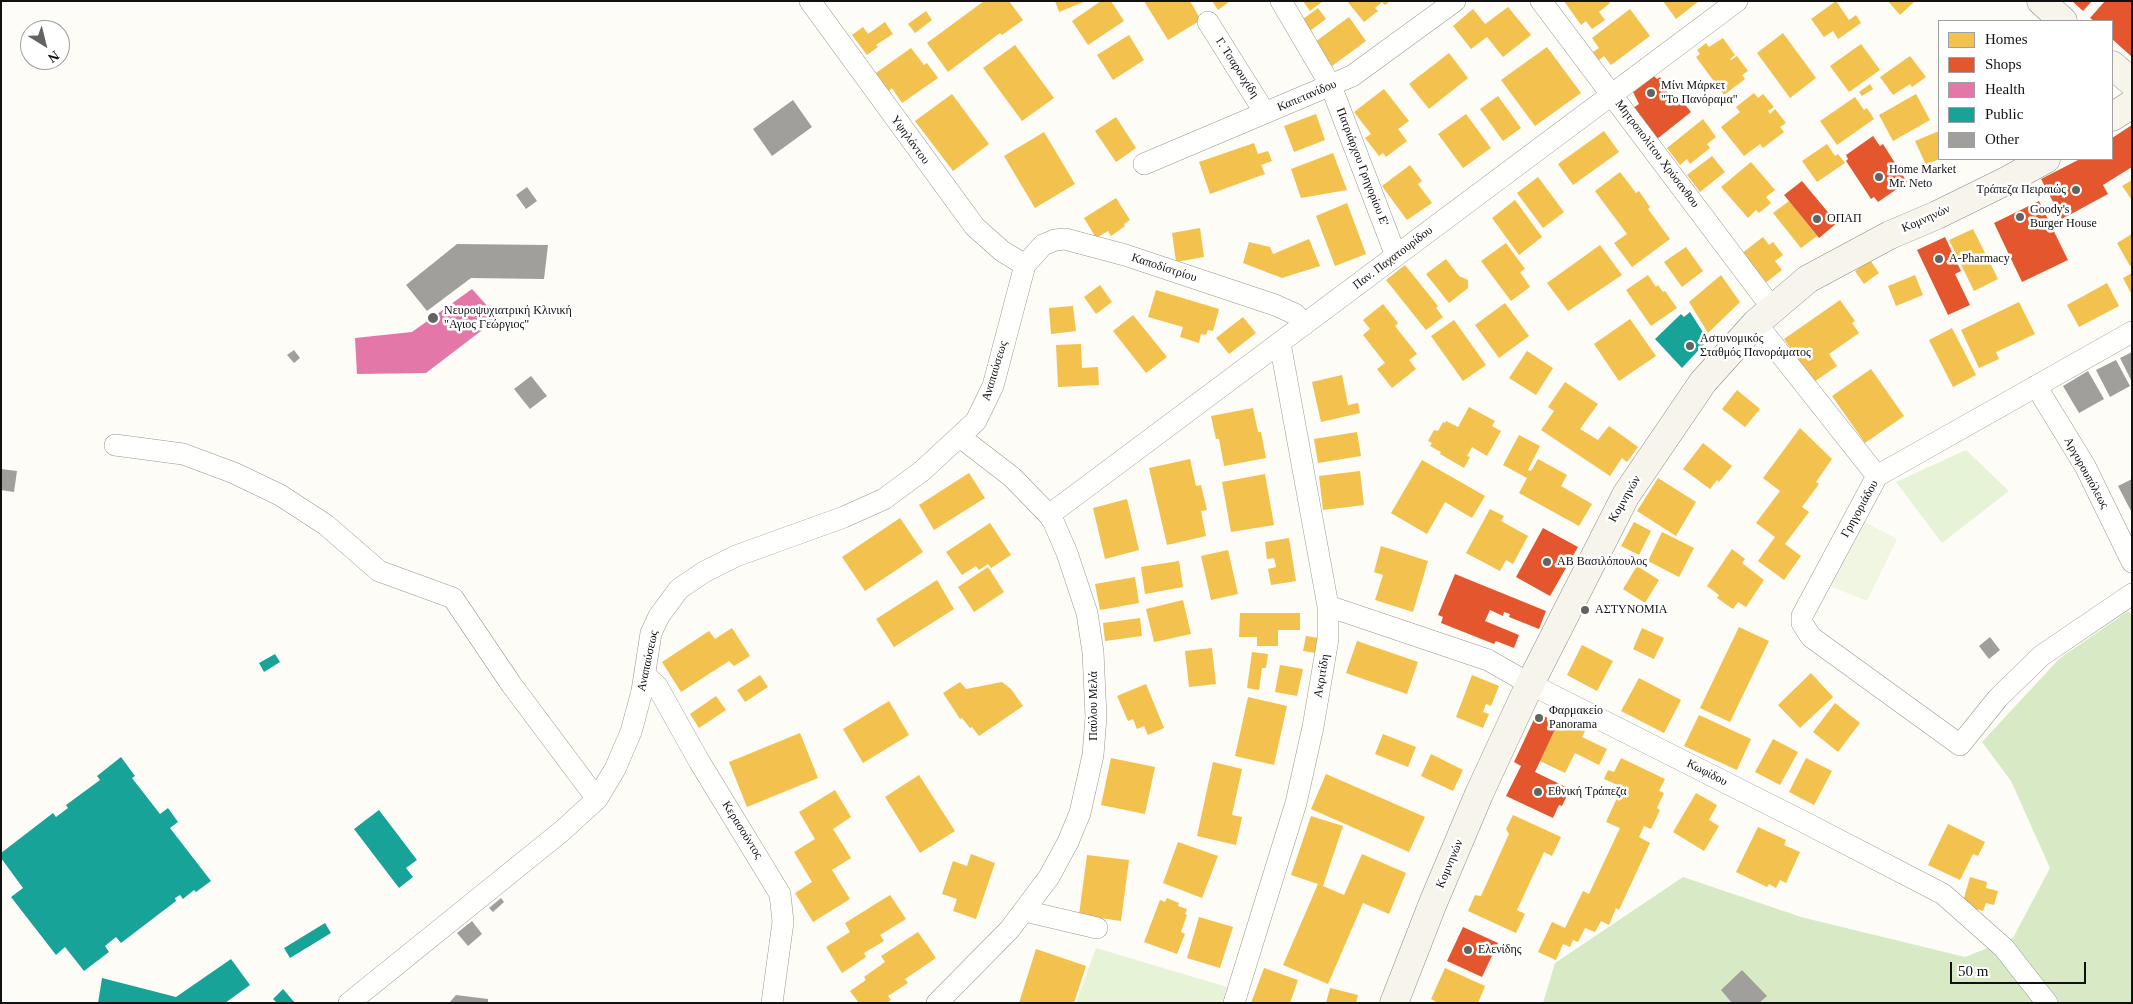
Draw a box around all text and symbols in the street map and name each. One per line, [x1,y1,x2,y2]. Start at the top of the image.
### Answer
north arrow [20,20,70,70]
legend [1938,20,2113,160]
text: Homes [1985,31,2028,47]
street label: Γ. Τσαρουχίδη [1212,35,1262,101]
text: N [45,48,62,66]
text: Shops [1985,56,2022,72]
street label: Καπετανίδου [1275,77,1339,115]
place label: Μίνι Μάρκετ "Το Πανόραμα" [1661,79,1738,107]
text: Health [1985,81,2025,97]
marker: Μίνι Μάρκετ "Το Πανόραμα" [1645,87,1657,99]
street label: Μητροπολίτου Χρύσανθου [1612,97,1702,211]
street label: Πατριάρχου Γρηγορίου Ε' [1333,106,1391,228]
text: Public [1985,106,2023,122]
street label: Υψηλάντου [887,113,933,167]
text: Other [1985,131,2019,147]
place label: Home Market Mr. Neto [1889,163,1956,191]
marker: Home Market Mr. Neto [1873,171,1885,183]
place label: Τράπεζα Πειραιώς [1976,183,2066,197]
marker: Τράπεζα Πειραιώς [2070,184,2082,196]
street label: Κομνηνών [1900,202,1952,236]
place label: Goody's Burger House [2030,203,2097,231]
marker: Goody's Burger House [2014,211,2026,223]
place label: ΟΠΑΠ [1827,212,1862,226]
marker: ΟΠΑΠ [1811,213,1823,225]
street label: Παν. Παχατουρίδου [1350,223,1436,293]
street label: Καποδίστρίου [1129,251,1199,285]
place label: A-Pharmacy [1949,252,2010,266]
marker: A-Pharmacy [1933,253,1945,265]
place label: Νευροψυχιατρική Κλινική "Αγιος Γεώργιος" [444,304,572,332]
marker: Νευροψυχιατρική Κλινική "Αγιος Γεώργιος" [426,311,440,325]
place label: Αστυνομικός Σταθμός Πανοράματος [1700,332,1811,360]
street label: Αναπαύσεως [979,339,1011,403]
marker: Αστυνομικός Σταθμός Πανοράματος [1684,340,1696,352]
street label: Αργυρουπόλεως [2060,435,2112,511]
street label: Κομνηνών [1606,473,1644,525]
street label: Γρηγοριάδου [1838,478,1882,540]
place label: ΑΒ Βασιλόπουλος [1557,555,1647,569]
marker: ΑΒ Βασιλόπουλος [1541,556,1553,568]
place label: ΑΣΤΥΝΟΜΙΑ [1595,603,1667,617]
marker: ΑΣΤΥΝΟΜΙΑ [1579,604,1591,616]
street label: Αναπαύσεως [635,629,661,693]
street label: Ακριτίδη [1311,653,1333,699]
street label: Παύλου Μελά [1087,671,1101,741]
place label: Φαρμακείο Panorama [1549,704,1603,732]
marker: Φαρμακείο Panorama [1533,712,1545,724]
street label: Κωφίδου [1684,757,1730,789]
place label: Εθνική Τράπεζα [1548,785,1627,799]
marker: Εθνική Τράπεζα [1532,786,1544,798]
street label: Κερασούντος [719,798,765,862]
street label: Κομνηνών [1433,837,1467,891]
place label: Ελενίδης [1478,943,1522,957]
marker: Ελενίδης [1462,944,1474,956]
scale bar [1953,952,2089,984]
text: 50 m [1958,963,1988,979]

